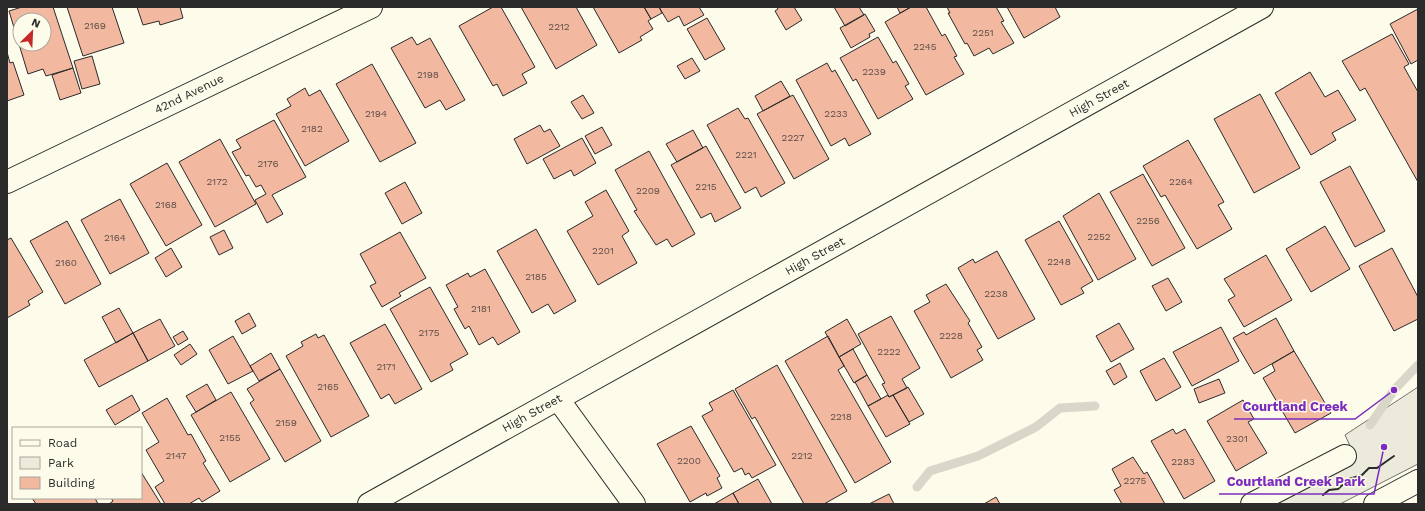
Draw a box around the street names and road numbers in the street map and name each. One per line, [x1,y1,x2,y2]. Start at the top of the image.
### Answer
street label: 42nd Avenue [152,71,226,117]
street label: High Street [1067,76,1131,120]
street label: High Street [783,234,847,278]
street label: High Street [500,391,564,435]

